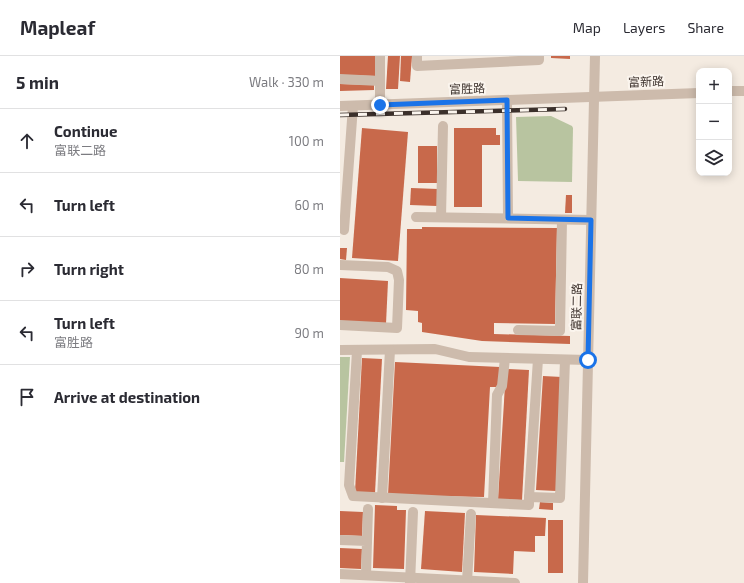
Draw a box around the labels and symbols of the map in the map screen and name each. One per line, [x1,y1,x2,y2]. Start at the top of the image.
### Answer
street label: 富新路 [628,73,664,89]
street label: 富胜路 [449,80,485,96]
route end [371,96,389,114]
street label: 富联二路 [569,283,583,331]
route start [579,351,597,369]

